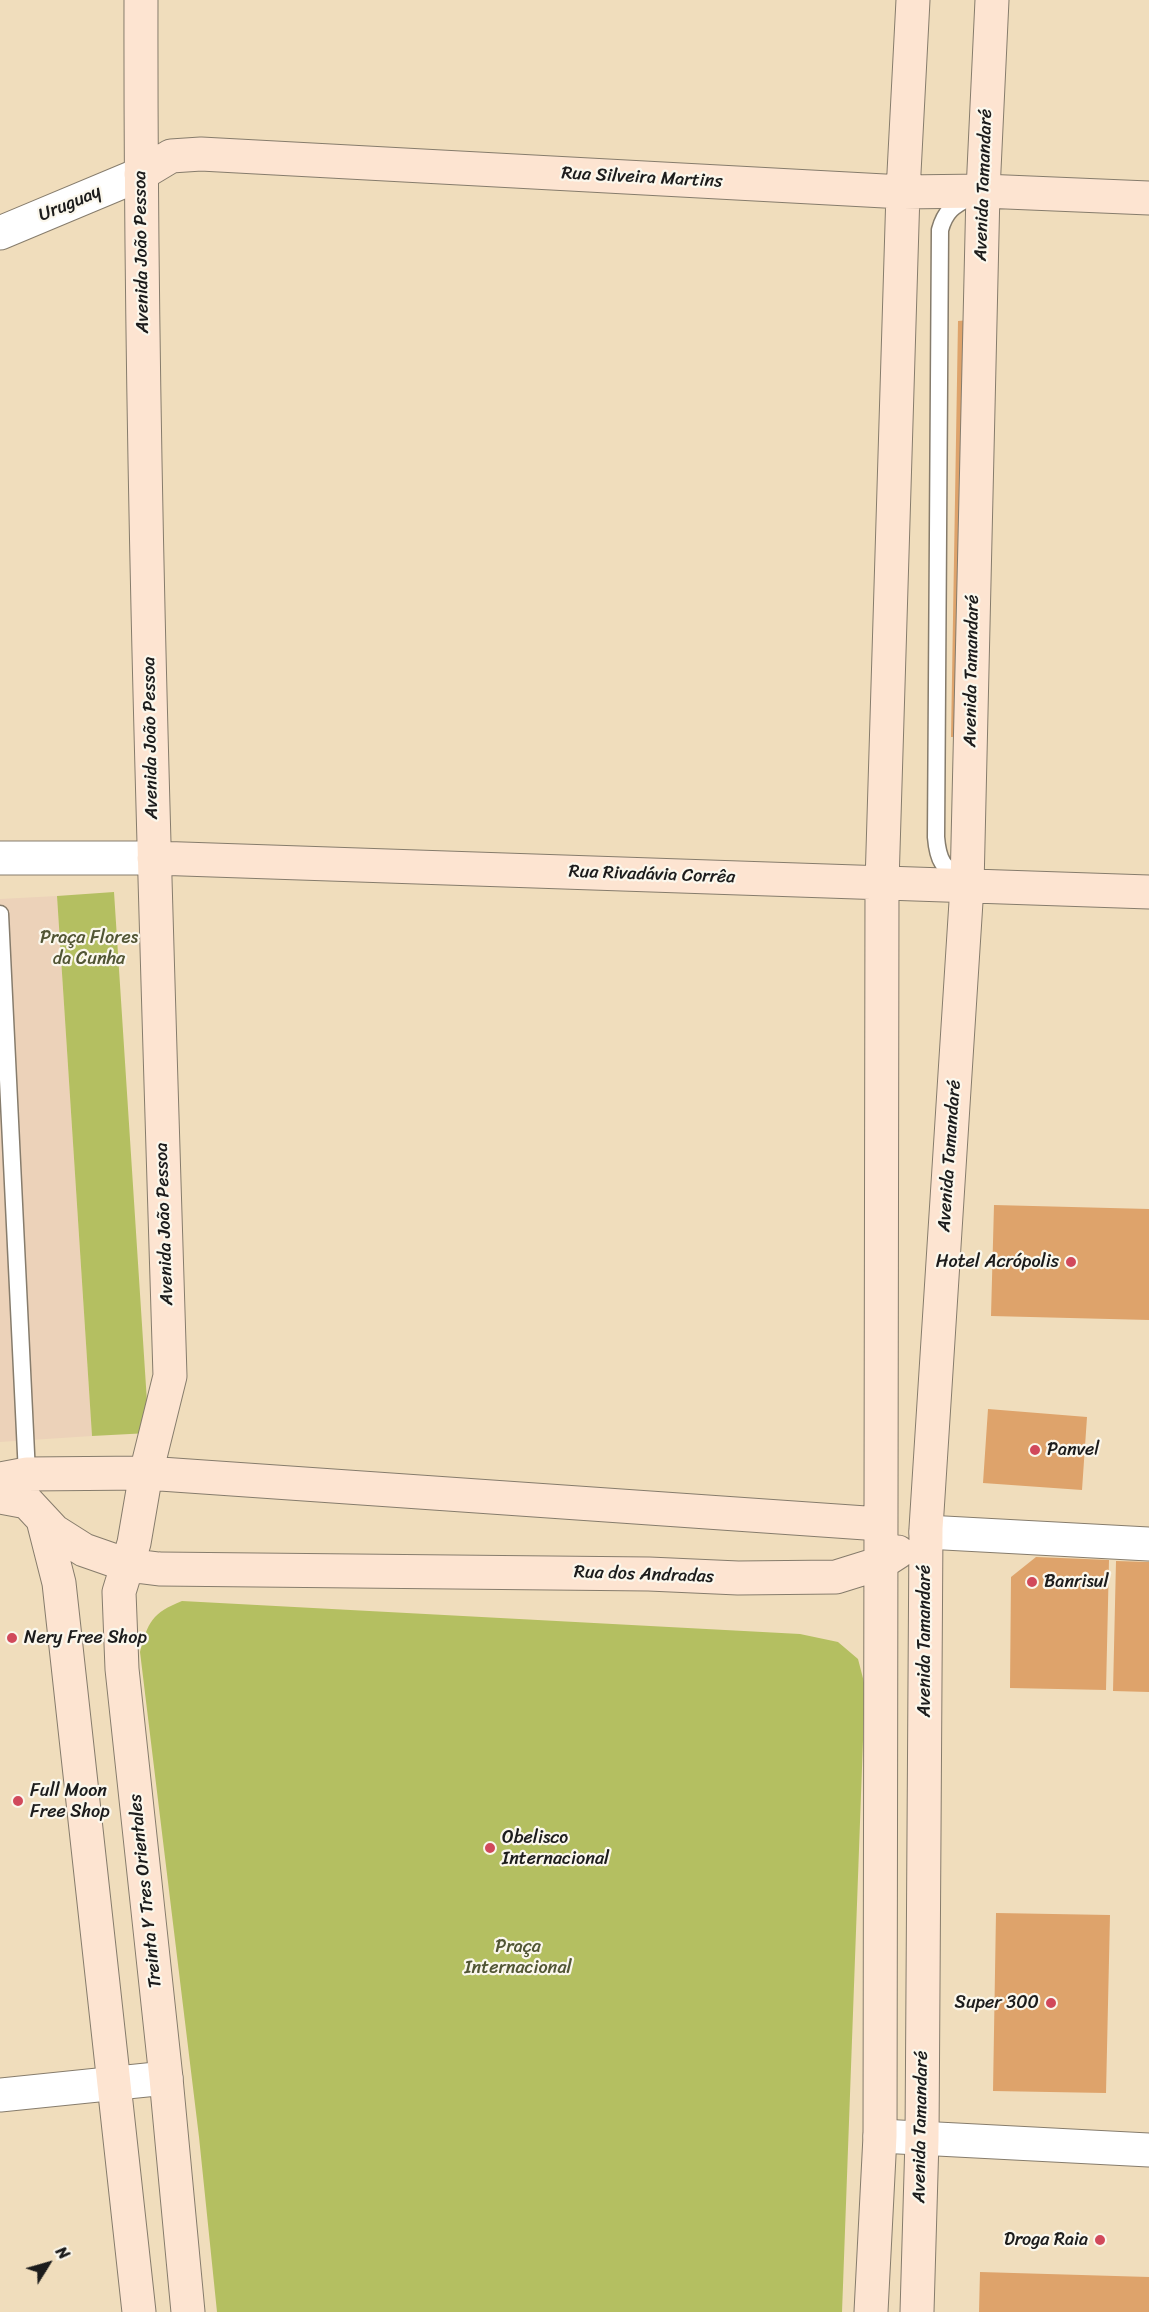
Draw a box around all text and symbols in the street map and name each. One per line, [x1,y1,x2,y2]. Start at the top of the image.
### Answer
street label: Avenida Tamandaré [971,108,997,262]
street label: Rua Silveira Martins [561,163,723,193]
street label: Avenida João Pessoa [130,170,154,334]
street label: Uruguay [35,181,105,227]
street label: Avenida Tamandaré [960,595,984,747]
street label: Avenida João Pessoa [139,656,163,820]
street label: Rua Rivadávia Corrêa [568,861,736,889]
park label: Praça Flores da Cunha [40,927,138,970]
street label: Avenida Tamandaré [934,1079,966,1233]
street label: Avenida João Pessoa [151,1142,179,1306]
place label: Hotel Acrópolis [936,1251,1059,1273]
marker: Hotel Acrópolis [1064,1255,1078,1269]
place label: Panvel [1047,1439,1099,1461]
marker: Panvel [1028,1443,1042,1457]
street label: Rua dos Andradas [574,1562,714,1588]
street label: Avenida Tamandaré [914,1565,936,1717]
place label: Banrisul [1044,1571,1109,1593]
marker: Banrisul [1025,1575,1039,1589]
place label: Nery Free Shop [24,1627,147,1649]
marker: Nery Free Shop [5,1631,19,1645]
place label: Full Moon Free Shop [30,1780,110,1822]
street label: Treinta Y Tres Orientales [125,1793,167,1989]
marker: Full Moon Free Shop [11,1794,25,1808]
place label: Obelisco Internacional [502,1827,609,1870]
marker: Obelisco Internacional [483,1841,497,1855]
park label: Praça Internacional [464,1936,572,1978]
place label: Super 300 [955,1992,1039,2014]
marker: Super 300 [1044,1996,1058,2010]
street label: Avenida Tamandaré [909,2051,933,2203]
place label: Droga Raia [1004,2229,1088,2251]
marker: Droga Raia [1093,2233,1107,2247]
north arrow [18,2234,78,2294]
text: N [48,2240,78,2266]

